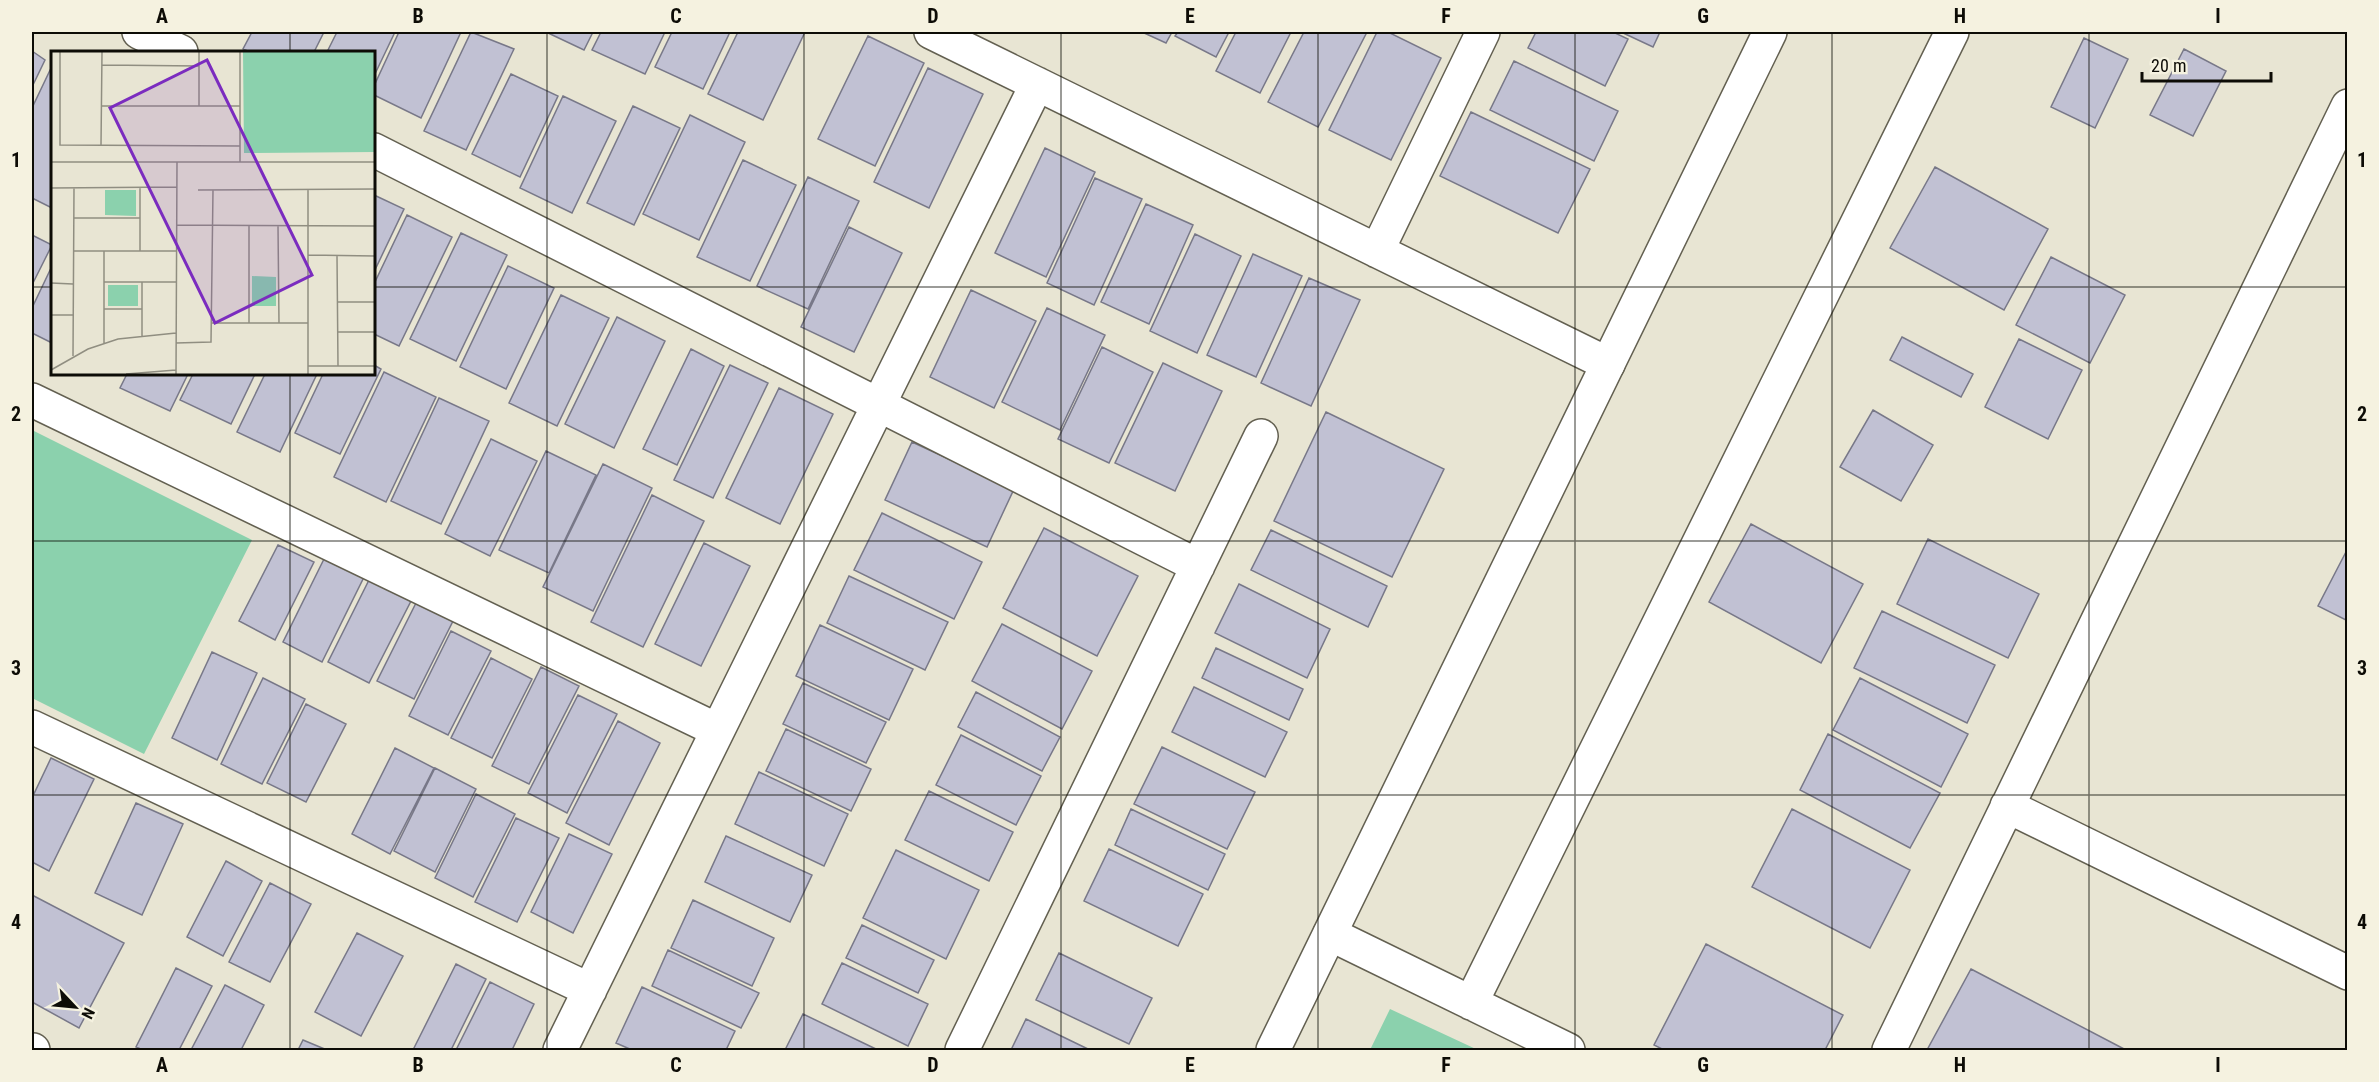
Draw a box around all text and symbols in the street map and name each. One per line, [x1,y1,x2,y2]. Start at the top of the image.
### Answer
text: A [156,4,168,28]
text: B [412,4,424,28]
text: C [670,4,682,28]
text: D [927,4,939,28]
text: E [1185,4,1195,28]
text: F [1441,4,1451,28]
text: G [1697,4,1709,28]
text: H [1954,4,1966,28]
text: I [2215,4,2221,28]
scale bar [2142,45,2271,83]
inset map [51,51,375,375]
text: 20 m [2151,55,2186,76]
text: 1 [11,148,21,172]
text: 1 [2357,148,2367,172]
text: 2 [11,402,21,426]
text: 2 [2357,402,2367,426]
text: 3 [11,656,21,680]
text: 3 [2357,656,2367,680]
text: 4 [11,910,21,934]
text: 4 [2357,910,2367,934]
north arrow [45,977,105,1037]
text: N [77,1005,99,1022]
text: A [156,1053,168,1077]
text: B [412,1053,424,1077]
text: C [670,1053,682,1077]
text: D [927,1053,939,1077]
text: E [1185,1053,1195,1077]
text: F [1441,1053,1451,1077]
text: G [1697,1053,1709,1077]
text: H [1954,1053,1966,1077]
text: I [2215,1053,2221,1077]

